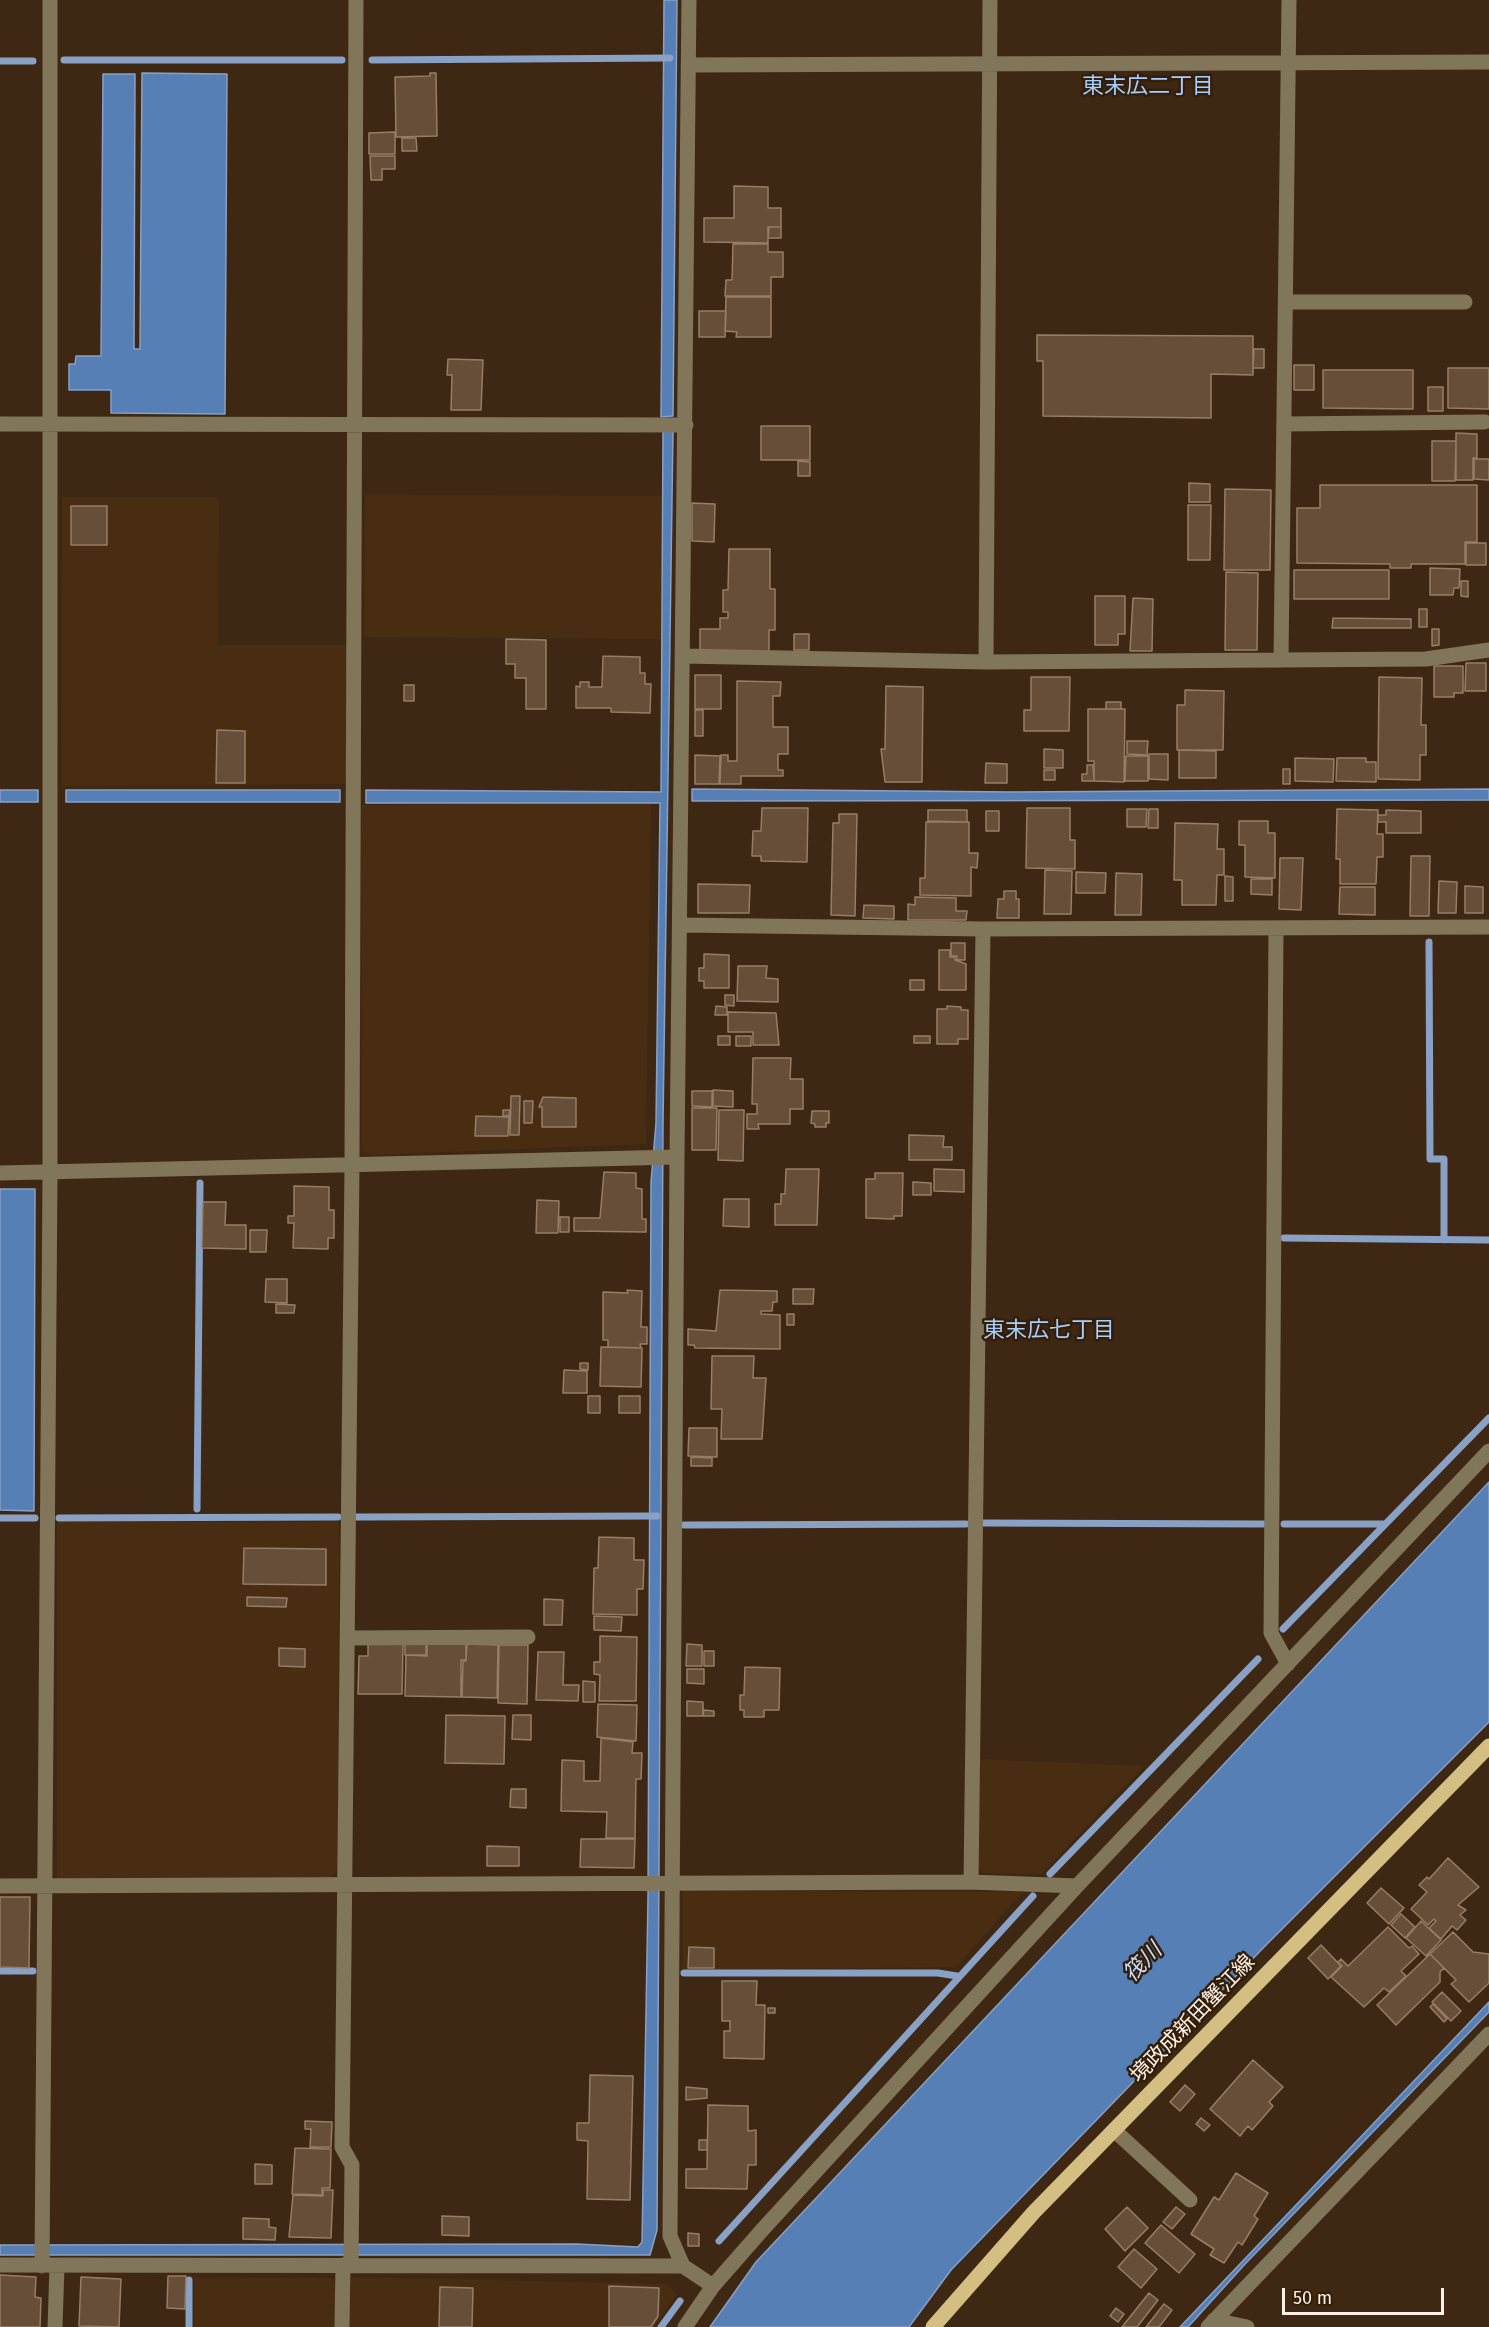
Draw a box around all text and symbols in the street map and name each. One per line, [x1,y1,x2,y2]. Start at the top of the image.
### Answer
district label: 東末広二丁目 [1082,74,1214,100]
district label: 東末広七丁目 [983,1318,1115,1344]
water label: 筏川 [1118,1938,1168,1988]
street label: 境政成新田蟹江線 [1126,1950,1260,2088]
scale bar [1285,2276,1447,2314]
text: 50 m [1293,2287,1332,2309]

